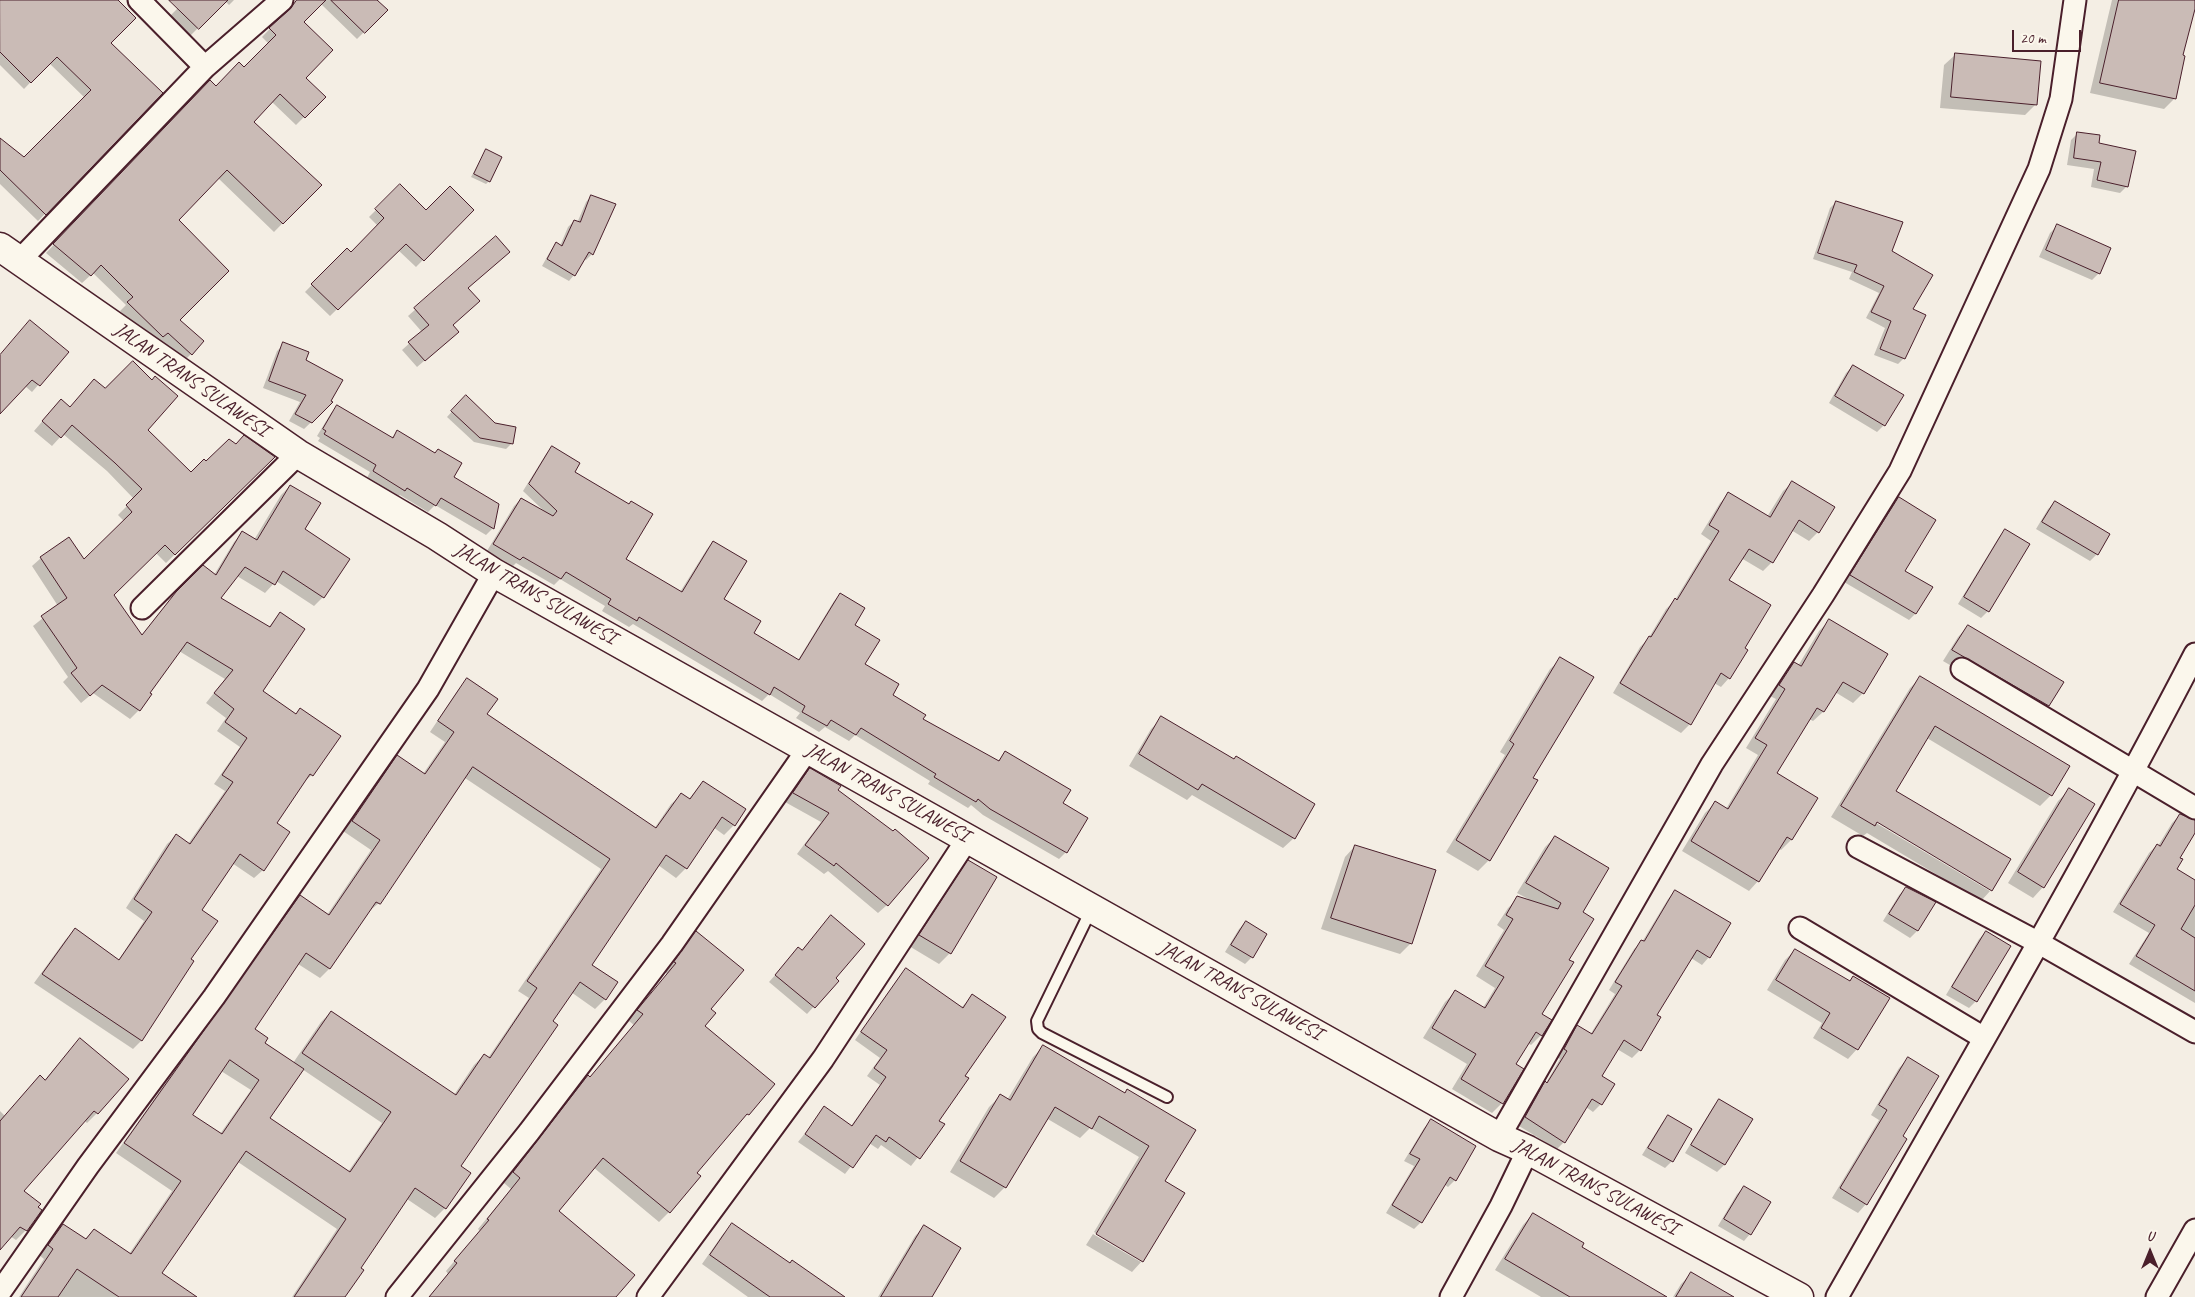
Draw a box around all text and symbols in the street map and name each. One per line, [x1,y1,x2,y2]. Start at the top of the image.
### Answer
scale bar [2015,20,2084,52]
text: 20 m [2020,29,2046,48]
street label: JALAN TRANS SULAWESI [109,318,273,442]
street label: JALAN TRANS SULAWESI [450,538,620,650]
street label: JALAN TRANS SULAWESI [801,738,973,848]
street label: JALAN TRANS SULAWESI [1154,936,1326,1046]
street label: JALAN TRANS SULAWESI [1508,1133,1682,1241]
north arrow [2125,1227,2175,1277]
text: U [2147,1228,2153,1245]

